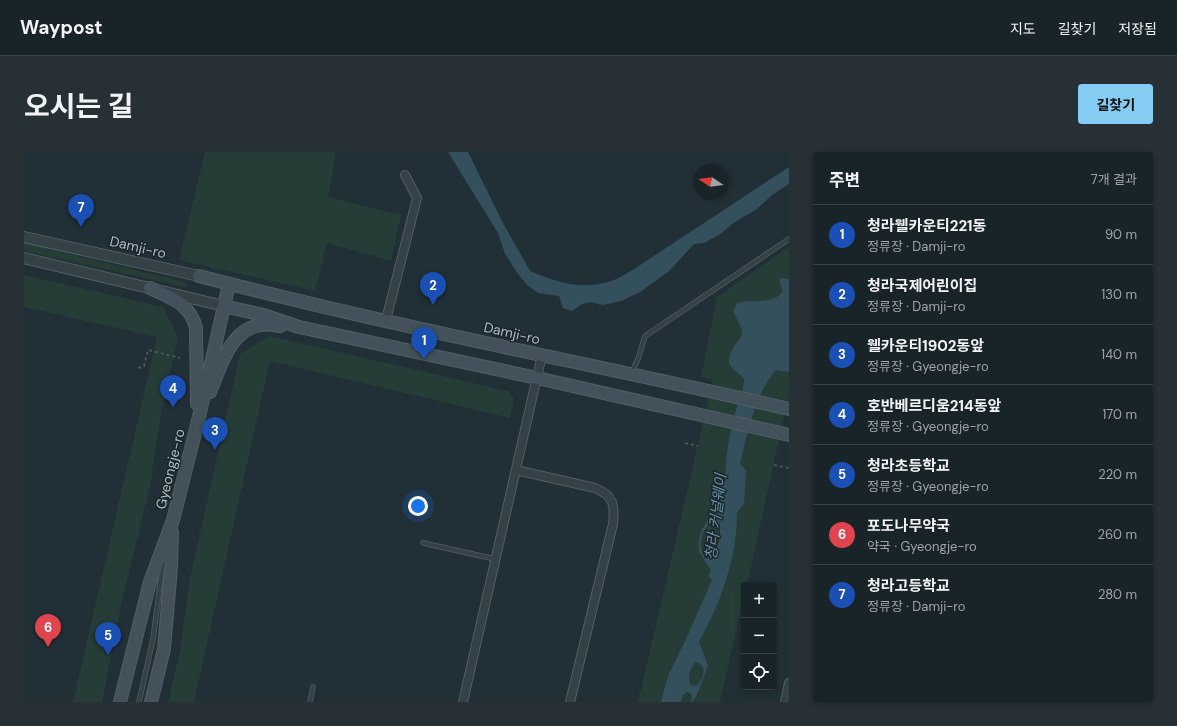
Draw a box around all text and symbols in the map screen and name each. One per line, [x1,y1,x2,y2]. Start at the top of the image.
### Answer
text: Waypost [20,15,103,40]
text: 지도 [1010,20,1036,38]
text: 길찾기 [1058,20,1096,38]
text: 저장됨 [1118,20,1157,38]
button: 길찾기 [1078,84,1153,124]
text: 오시는 길 [24,88,134,125]
north arrow [693,164,729,200]
text: 주변 [829,169,860,191]
text: 7개 결과 [1091,171,1137,188]
pin: 7 [68,194,94,227]
text: 청라웰카운티221동 [867,216,986,236]
text: 1 [840,226,844,243]
text: 90 m [1105,226,1137,243]
street label: Damji-ro [108,232,168,262]
text: 정류장 · Damji-ro [867,238,966,255]
pin: 2 [420,272,446,305]
text: 청라국제어린이집 [867,276,977,296]
text: 2 [838,286,846,303]
text: 130 m [1101,286,1137,303]
text: 정류장 · Damji-ro [867,298,966,315]
street label: Damji-ro [482,318,542,348]
pin: 1 [411,327,437,360]
text: 웰카운티1902동앞 [867,336,984,356]
text: 3 [838,346,846,363]
text: 140 m [1101,346,1137,363]
text: 정류장 · Gyeongje-ro [867,358,989,375]
pin: 4 [160,375,186,408]
text: 호반베르디움214동앞 [867,396,1001,416]
text: 4 [838,406,846,423]
text: 170 m [1102,406,1137,423]
pin: 3 [202,417,228,450]
text: 정류장 · Gyeongje-ro [867,418,989,435]
street label: Gyeongje-ro [151,427,189,511]
text: 청라초등학교 [867,456,950,476]
text: 5 [838,466,846,483]
text: 220 m [1098,466,1137,483]
water label: 청라 커널웨이 [701,471,731,561]
text: 정류장 · Gyeongje-ro [867,478,989,495]
your location [408,496,428,516]
text: 포도나무약국 [867,516,950,536]
text: 6 [838,526,846,543]
text: 260 m [1097,526,1137,543]
text: 약국 · Gyeongje-ro [867,538,977,555]
text: 청라고등학교 [867,576,950,596]
map controls [741,582,777,690]
button: + [741,582,777,618]
text: 7 [839,586,845,603]
text: 280 m [1098,586,1137,603]
text: 정류장 · Damji-ro [867,598,966,615]
pin: 6 [35,614,61,647]
button: − [741,618,777,654]
pin: 5 [95,622,121,655]
button: locate [741,654,777,690]

